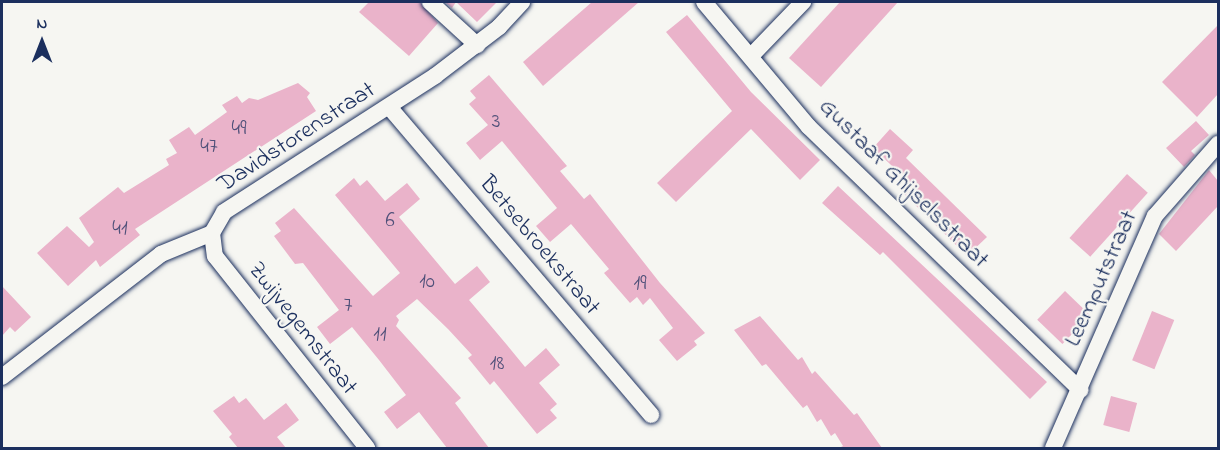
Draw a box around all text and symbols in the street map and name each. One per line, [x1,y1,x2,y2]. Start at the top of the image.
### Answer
north arrow [12,12,72,72]
text: N [37,12,47,36]
street label: Davidstorenstraat [213,76,381,200]
street label: Gustaaf Ghijselsstraat [812,93,994,275]
house number: 3 [492,109,500,135]
house number: 49 [232,116,246,142]
house number: 47 [200,134,218,160]
street label: Betsebroekstraat [472,170,606,322]
street label: Leemputstraat [1059,207,1145,351]
house number: 6 [385,208,395,234]
house number: 41 [112,216,128,242]
street label: Zwijvegemstraat [241,257,363,401]
house number: 10 [419,269,435,295]
house number: 19 [634,271,646,297]
house number: 7 [344,293,352,319]
house number: 11 [373,322,387,348]
house number: 18 [490,351,504,377]

